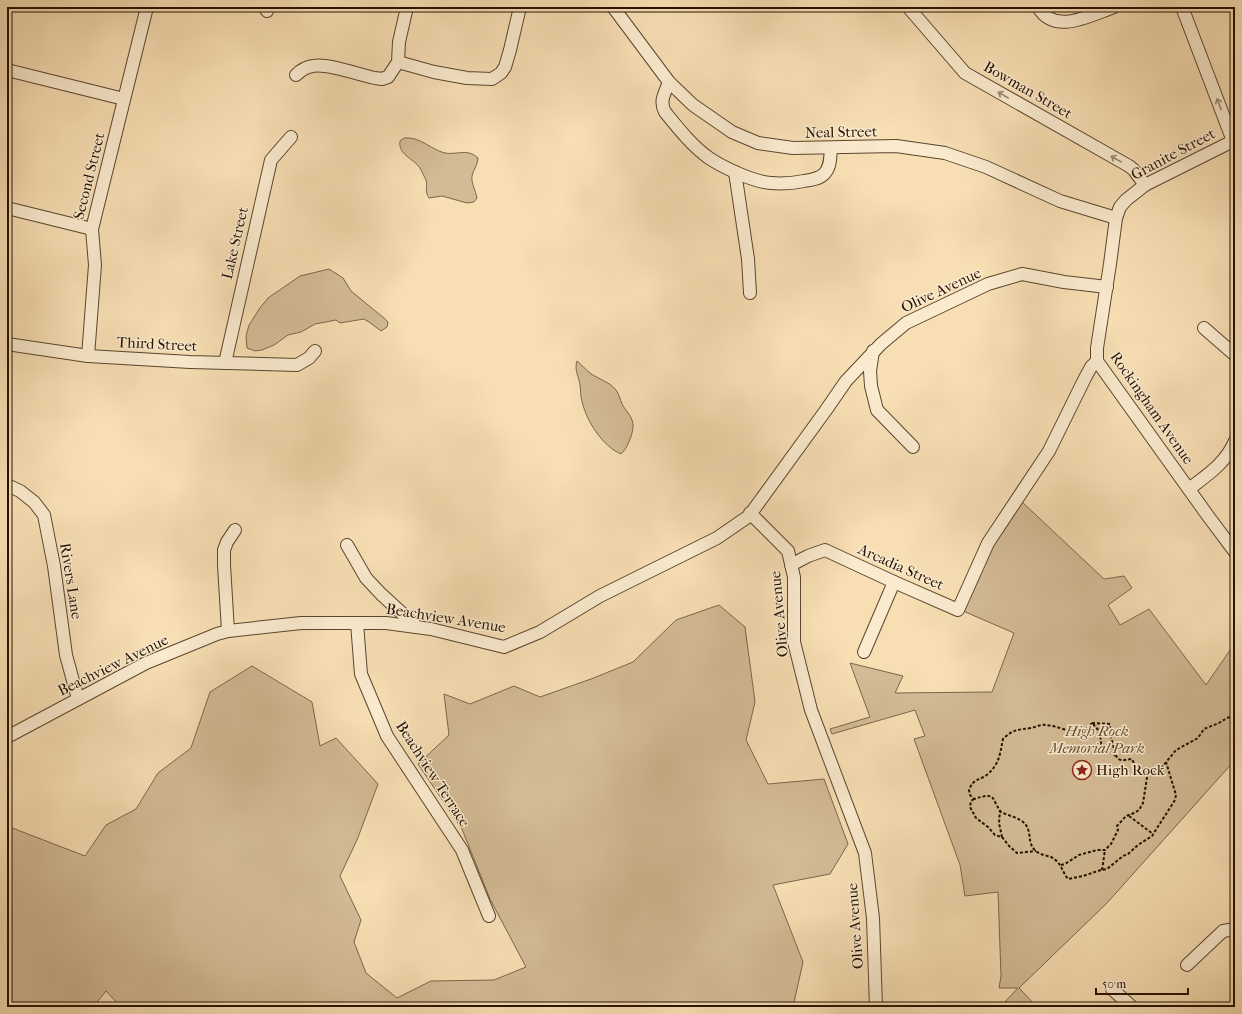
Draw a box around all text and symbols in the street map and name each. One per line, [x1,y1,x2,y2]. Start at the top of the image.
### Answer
street label: Bowman Street [981,57,1076,123]
one-way arrow [997,90,1009,98]
one-way arrow [1214,99,1222,111]
street label: Neal Street [805,122,878,142]
street label: Granite Street [1128,124,1219,184]
street label: Second Street [70,130,109,221]
one-way arrow [1110,155,1122,163]
street label: Lake Street [218,204,252,281]
street label: Olive Avenue [898,263,985,316]
street label: Third Street [116,333,198,355]
street label: Rockingham Avenue [1106,348,1198,468]
street label: Arcadia Street [854,540,947,594]
street label: Rivers Lane [56,542,86,621]
street label: Olive Avenue [766,570,792,658]
street label: Beachview Avenue [385,600,508,636]
street label: Beachview Avenue [55,630,172,700]
street label: Beachview Terrace [392,718,474,831]
park label: High Rock Memorial Park [1048,722,1145,757]
place icon: High Rock [1071,759,1093,781]
place label: High Rock [1096,761,1165,779]
street label: Olive Avenue [843,882,867,970]
scale bar [1096,970,1188,996]
text: 50 m [1102,977,1126,991]

